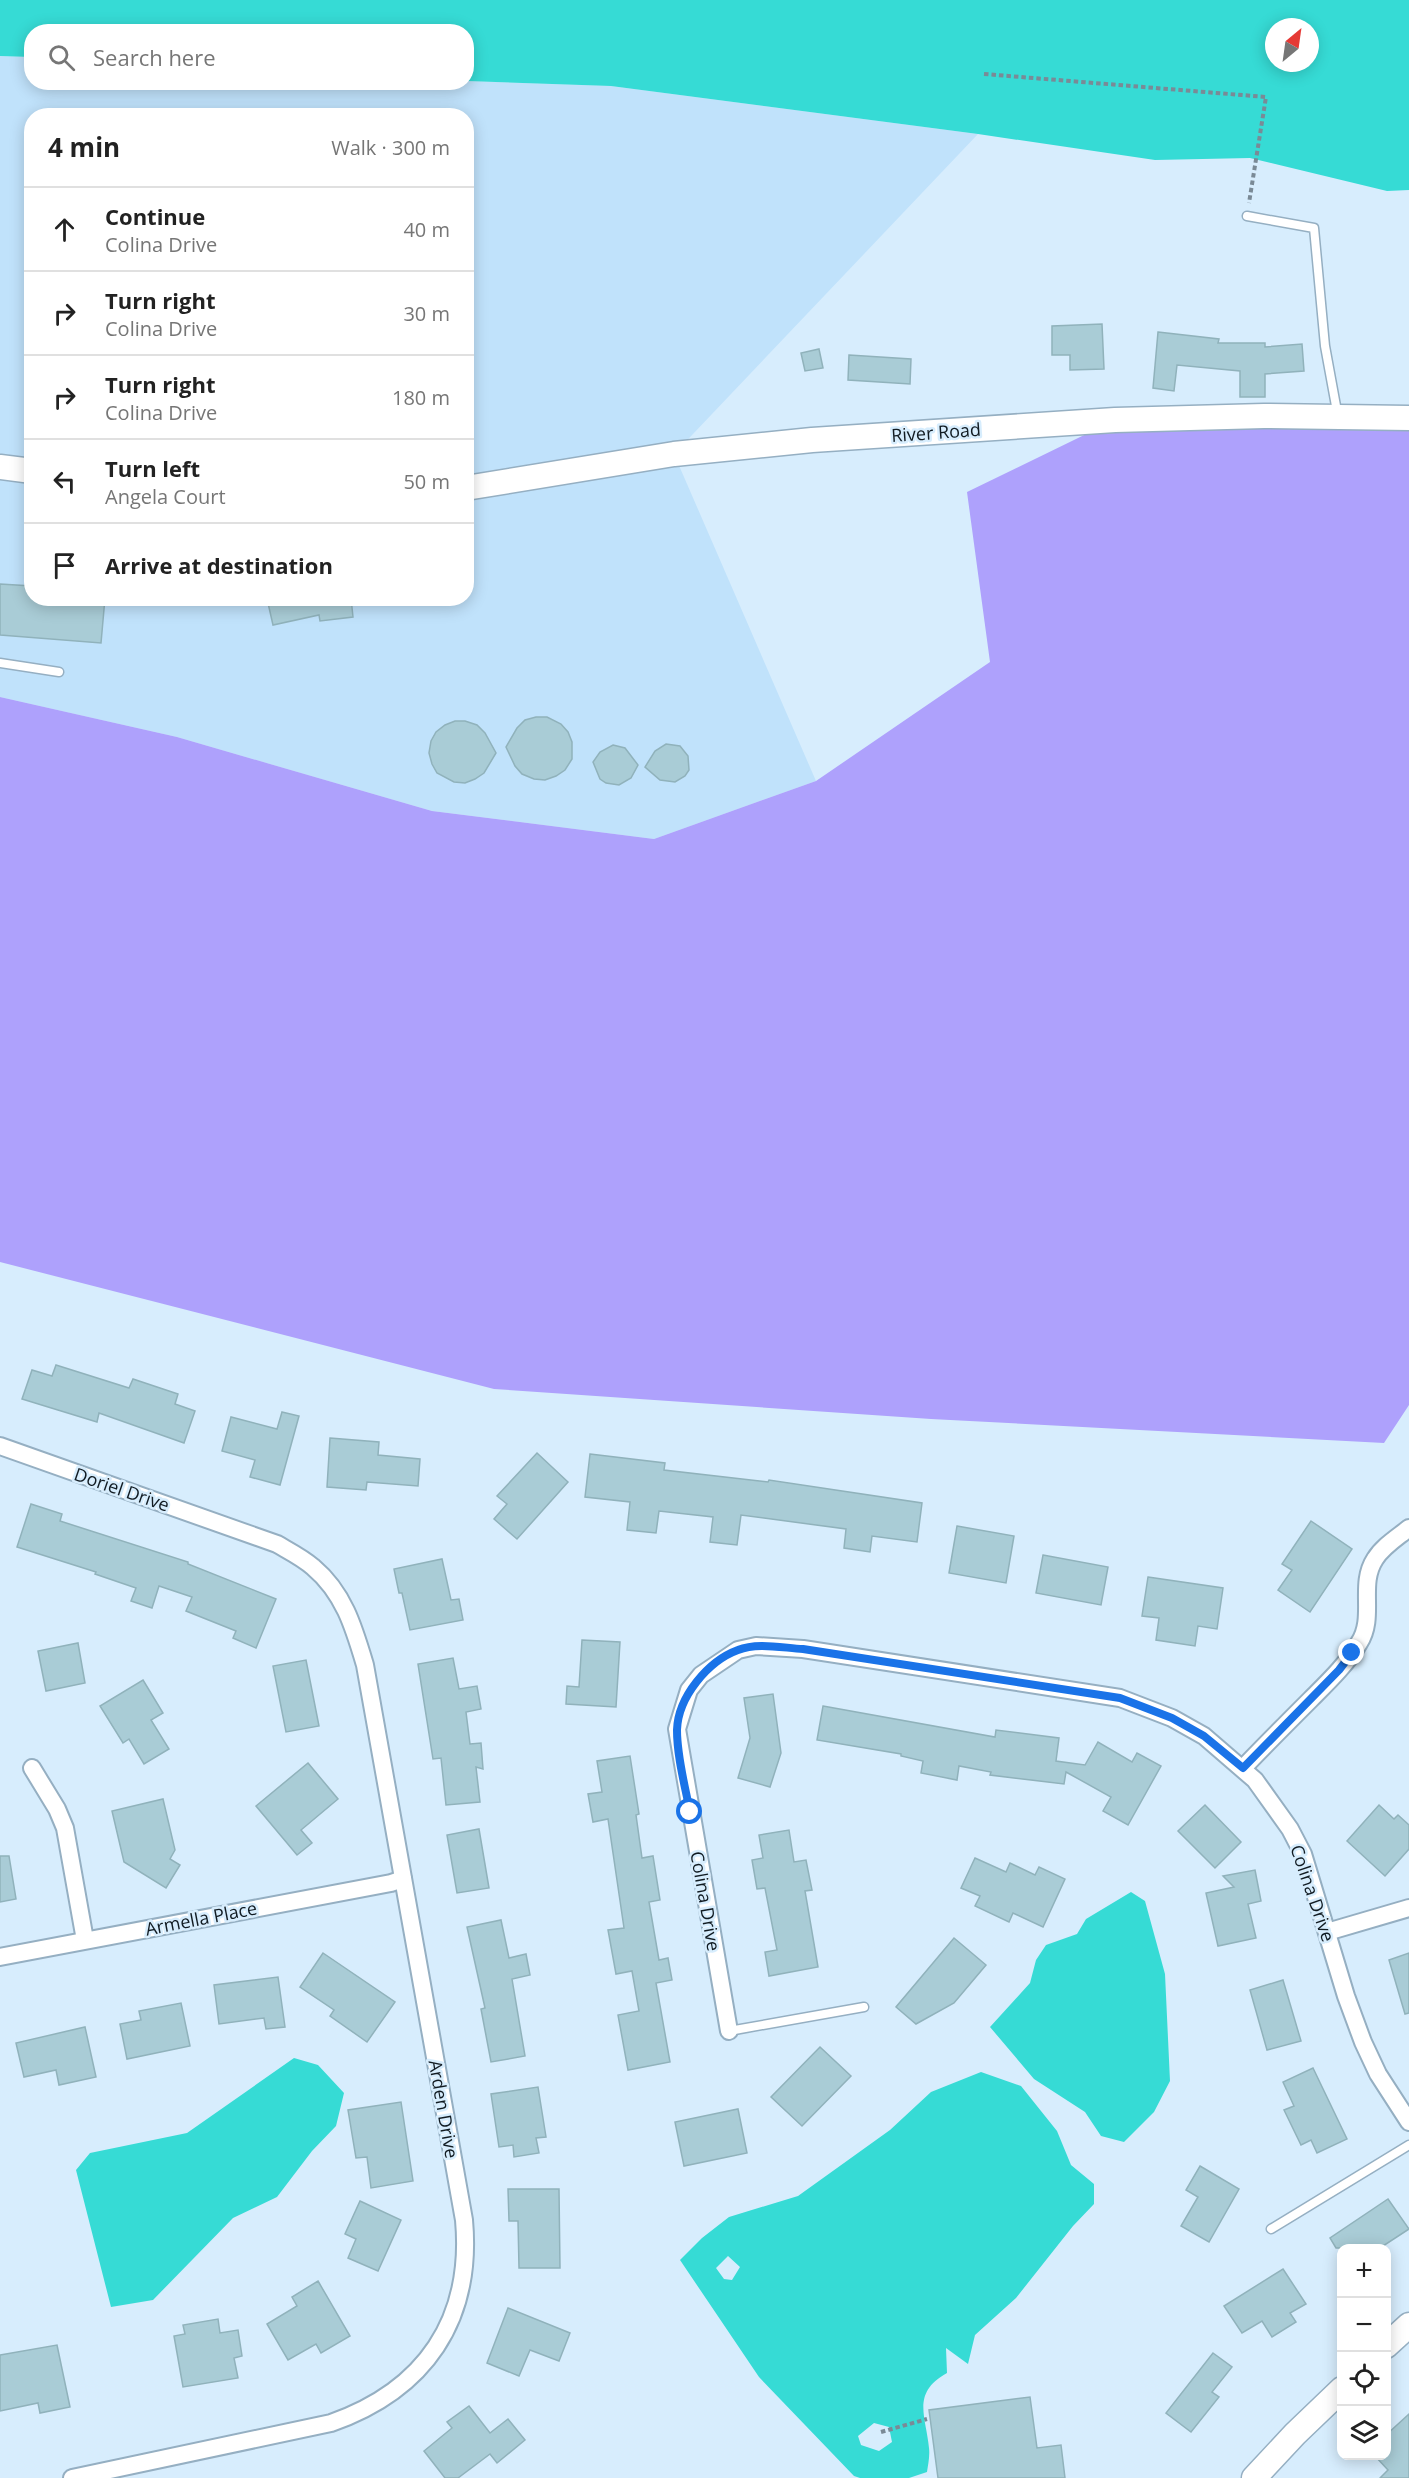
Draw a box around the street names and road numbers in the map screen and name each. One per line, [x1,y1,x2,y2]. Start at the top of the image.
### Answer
street label: River Road [890,417,982,447]
street label: Doriel Drive [71,1462,173,1516]
street label: Colina Drive [1285,1841,1341,1945]
street label: Colina Drive [685,1849,727,1953]
street label: Armella Place [143,1895,259,1941]
street label: Arden Drive [424,2058,464,2160]

